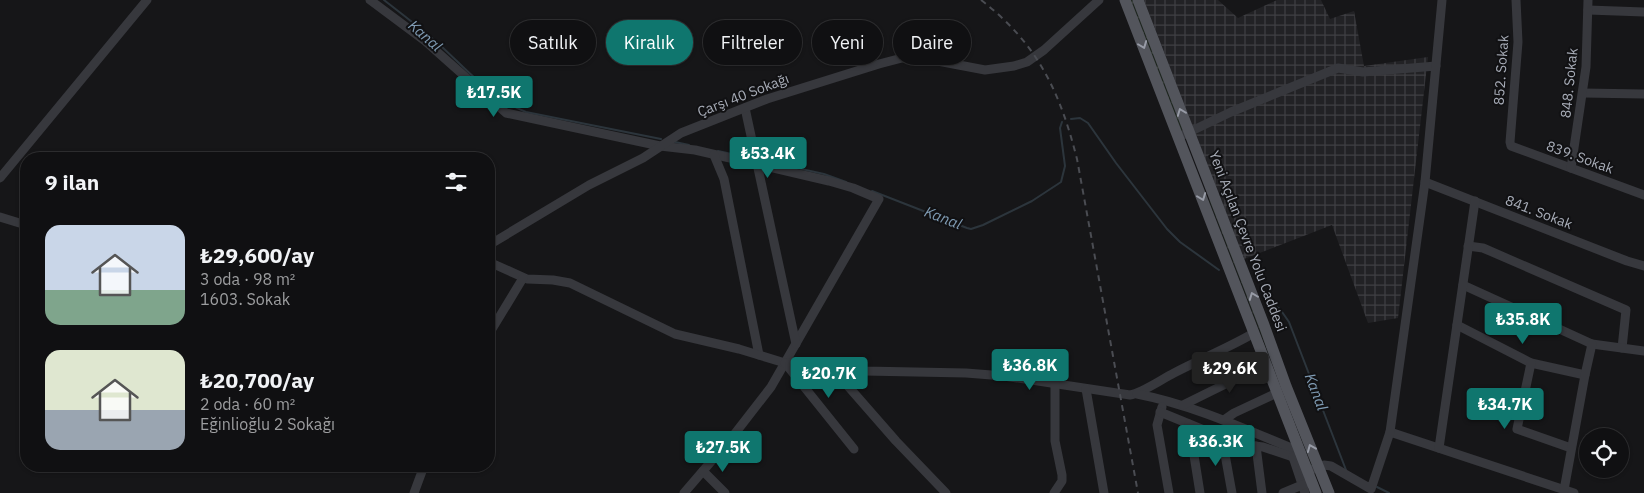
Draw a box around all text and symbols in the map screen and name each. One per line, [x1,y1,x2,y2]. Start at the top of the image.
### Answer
water label: Kanal [405,16,446,55]
chip: Satılık [510,20,596,65]
chip: Kiralık [606,20,693,65]
chip: Filtreler [703,20,802,65]
chip: Yeni [812,20,883,65]
chip: Daire [893,20,971,65]
street label: 852. Sokak [1490,34,1512,106]
one-way arrow [1137,41,1147,49]
street label: 848. Sokak [1556,46,1582,119]
street label: Çarşı 40 Sokağı [695,69,791,121]
pin: ₺17.5K [453,76,535,118]
text: ₺17.5K [467,82,521,102]
one-way arrow [1177,108,1188,117]
pin: ₺53.4K [727,136,809,179]
street label: 839. Sokak [1544,136,1617,178]
text: ₺53.4K [741,143,795,163]
street label: Yeni Açılan Çevre Yolu Caddesi [1205,148,1291,334]
text: 9 ilan [45,168,99,196]
icon: filters [442,168,470,196]
street label: 841. Sokak [1503,191,1576,233]
one-way arrow [1195,192,1206,201]
water label: Kanal [922,202,965,233]
text: ₺29,600/ay [200,241,314,269]
icon: home [85,245,145,305]
text: 3 oda · 98 m² [200,269,295,289]
text: 1603. Sokak [200,289,290,309]
one-way arrow [1249,292,1259,301]
pin: ₺35.8K [1482,302,1564,345]
text: ₺35.8K [1496,309,1550,329]
pin: ₺36.8K [989,348,1071,391]
pin: ₺29.6K [1189,352,1271,394]
text: ₺36.8K [1003,355,1057,375]
pin: ₺20.7K [788,356,870,399]
text: ₺29.6K [1203,358,1257,378]
text: ₺20.7K [802,363,856,383]
text: ₺20,700/ay [200,366,314,394]
icon: home [85,370,145,430]
water label: Kanal [1301,370,1332,413]
pin: ₺34.7K [1464,388,1546,430]
text: 2 oda · 60 m² [200,394,295,414]
text: ₺34.7K [1478,394,1532,414]
text: Eğinlioğlu 2 Sokağı [200,414,335,434]
pin: ₺36.3K [1175,424,1257,467]
map controls [1579,428,1629,478]
button: locate [1579,428,1629,478]
pin: ₺27.5K [682,430,764,473]
text: ₺36.3K [1189,431,1243,451]
text: ₺27.5K [696,437,750,457]
one-way arrow [1307,444,1317,452]

